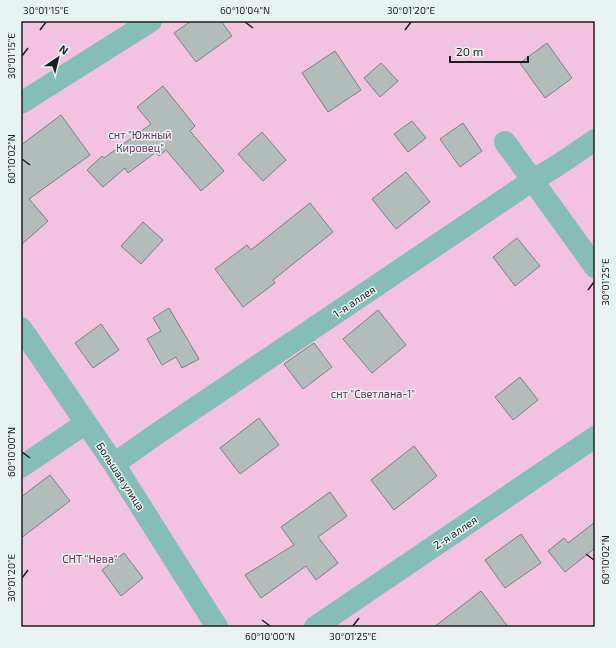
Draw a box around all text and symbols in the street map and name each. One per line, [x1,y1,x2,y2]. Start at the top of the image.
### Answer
text: 30°01'15"E [23,4,69,16]
text: 60°10'04"N [220,4,270,16]
text: 30°01'20"E [387,4,435,16]
text: 30°01'15"E [5,33,17,79]
north arrow [38,38,78,78]
scale bar [450,38,528,64]
text: N [57,42,71,57]
text: 20 m [456,44,483,58]
park label: снт "Южный Кировец" [108,128,172,154]
text: 60°10'02"N [5,134,17,184]
text: 30°01'25"E [599,258,611,306]
street label: 1-я аллея [330,282,378,320]
park label: снт "Светлана-1" [331,387,415,400]
text: 60°10'00"N [5,427,17,477]
street label: Большая улица [93,439,148,513]
street label: 2-я аллея [431,513,479,551]
text: 60°10'02"N [599,535,611,585]
park label: СНТ "Нева" [62,552,118,565]
text: 30°01'20"E [5,554,17,602]
text: 60°10'00"N [245,630,295,642]
text: 30°01'25"E [329,630,377,642]

